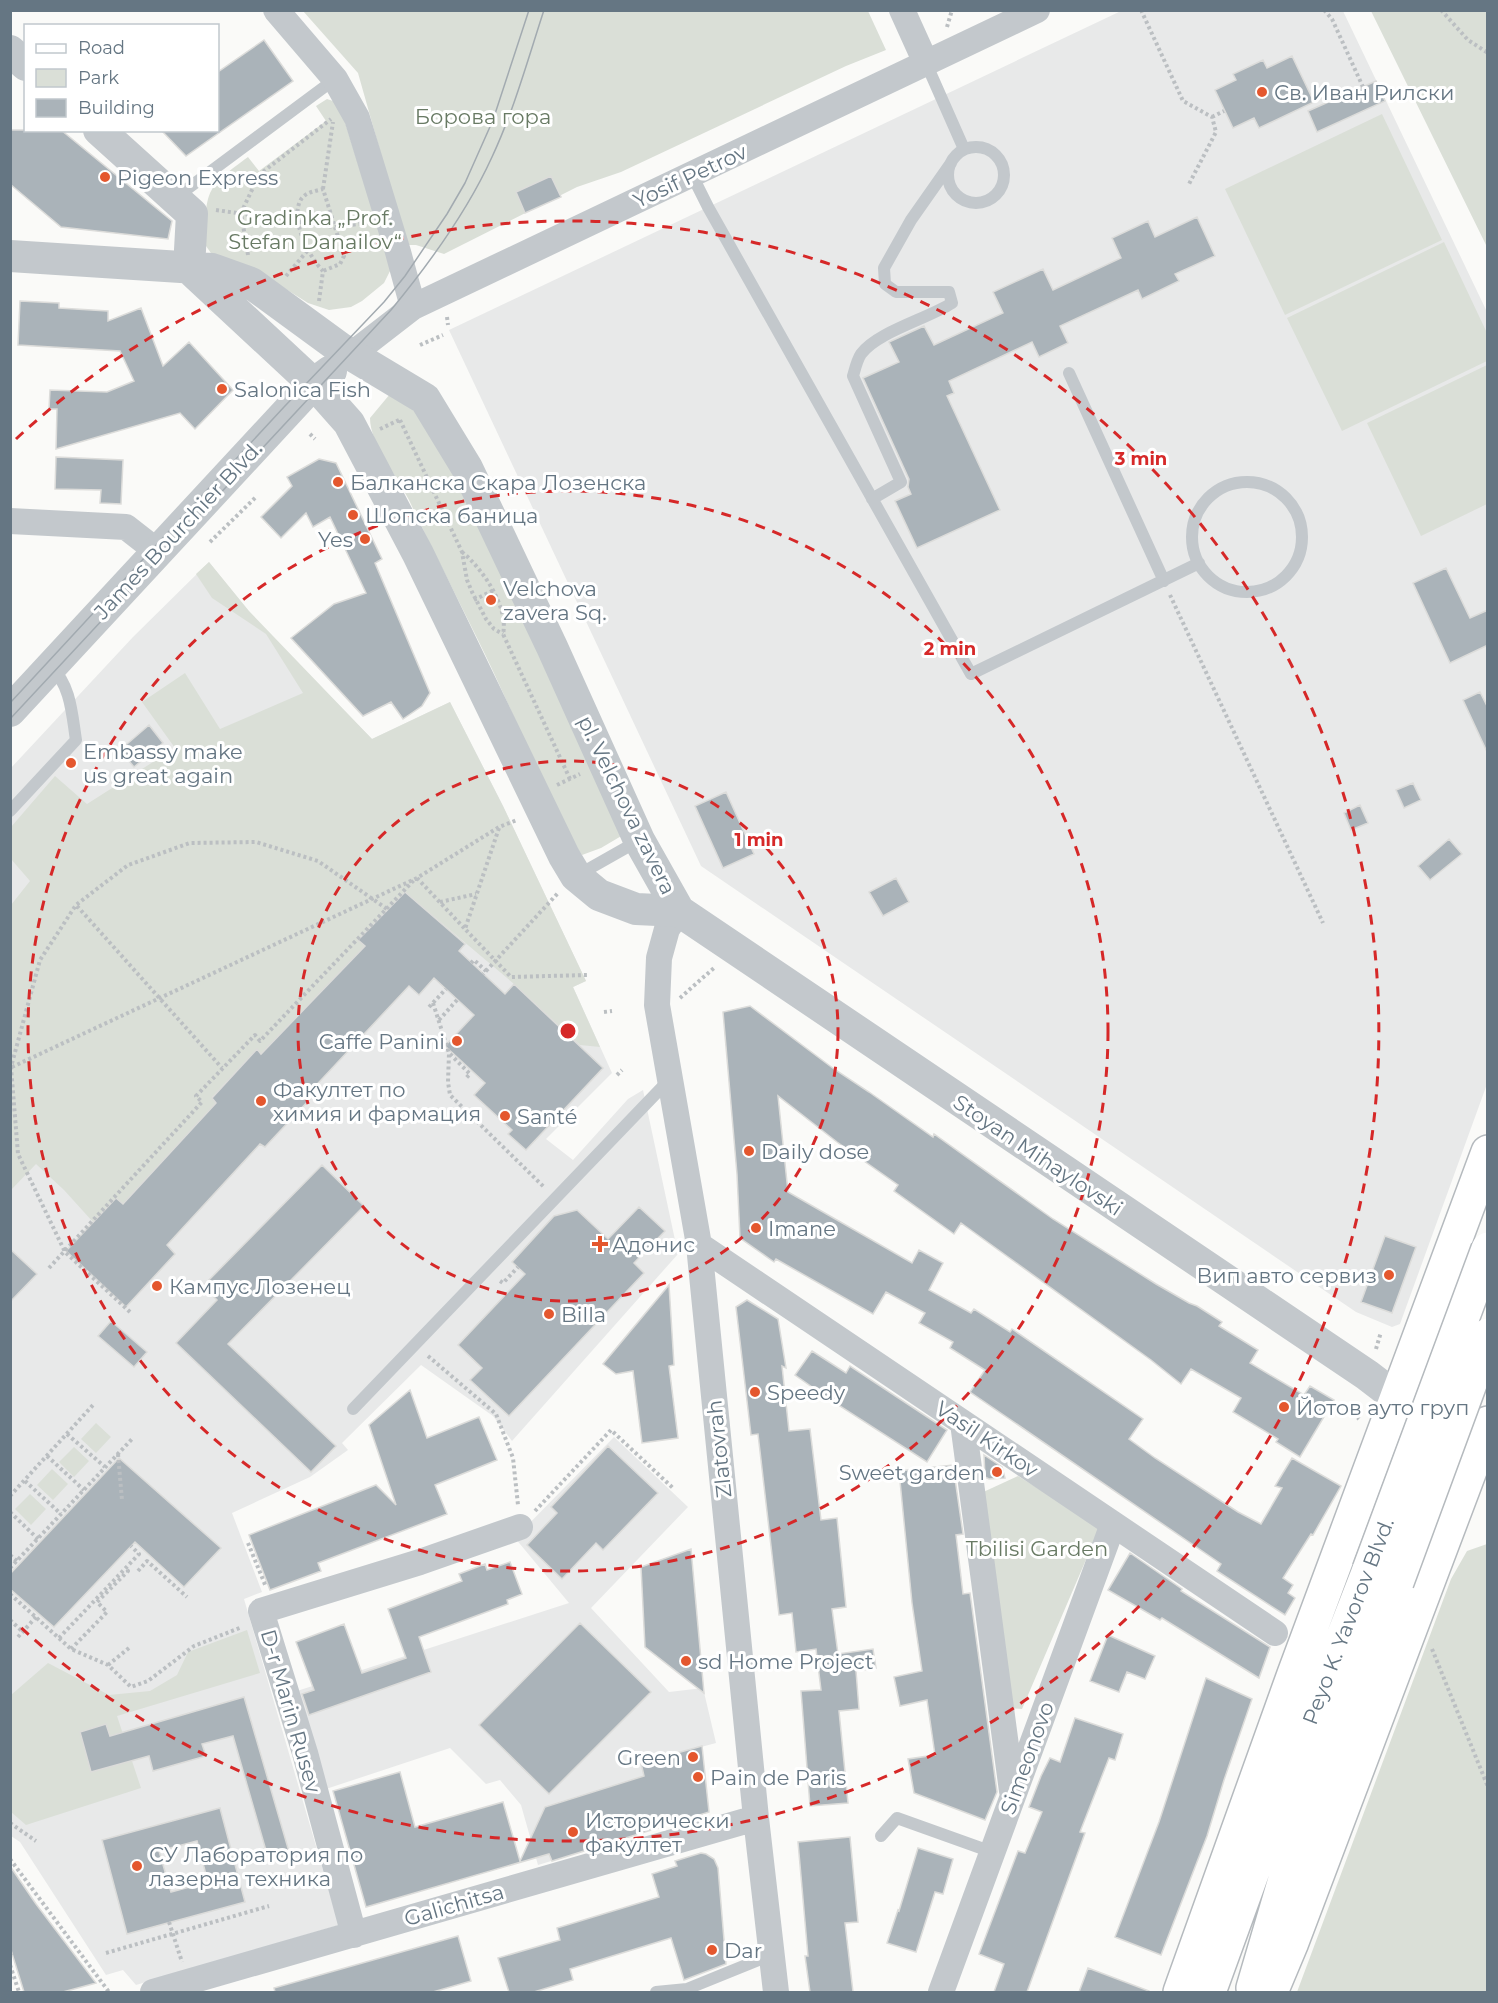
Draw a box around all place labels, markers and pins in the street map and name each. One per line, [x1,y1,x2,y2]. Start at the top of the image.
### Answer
place label: Св. Иван Рилски [1274,80,1454,105]
marker: Св. Иван Рилски [1255,85,1269,99]
place label: Pigeon Express [117,165,278,190]
marker: Pigeon Express [98,170,112,184]
place label: Salonica Fish [234,377,371,402]
marker: Salonica Fish [215,382,229,396]
place label: Балканска Скара Лозенска [350,470,646,495]
marker: Балканска Скара Лозенска [331,475,345,489]
place label: Шопска баница [365,503,538,528]
marker: Шопска баница [346,508,360,522]
place label: Yes [318,527,353,552]
marker: Yes [358,532,372,546]
place label: Velchova zavera Sq. [503,576,607,625]
marker: Velchova zavera Sq. [484,593,498,607]
place label: Embassy make us great again [83,739,243,788]
marker: Embassy make us great again [64,756,78,770]
centre of rings [558,1021,578,1041]
place label: Caffe Panini [319,1029,445,1054]
marker: Caffe Panini [450,1034,464,1048]
place label: Факултет по химия и фармация [273,1077,481,1126]
marker: Факултет по химия и фармация [254,1094,268,1108]
place label: Santé [517,1104,577,1129]
marker: Santé [498,1109,512,1123]
place label: Daily dose [761,1139,869,1164]
marker: Daily dose [742,1144,756,1158]
place label: Imane [768,1216,836,1241]
marker: Imane [749,1221,763,1235]
place label: Адонис [612,1232,695,1257]
marker: Адонис [593,1237,607,1251]
place label: Вип авто сервиз [1196,1263,1377,1288]
marker: Вип авто сервиз [1382,1268,1396,1282]
place label: Кампус Лозенец [169,1274,351,1299]
marker: Кампус Лозенец [150,1279,164,1293]
place label: Billa [561,1302,606,1327]
marker: Billa [542,1307,556,1321]
place label: Speedy [767,1380,846,1405]
marker: Speedy [748,1385,762,1399]
place label: Йотов ауто груп [1296,1395,1470,1420]
marker: Йотов ауто груп [1277,1400,1291,1414]
place label: Sweet garden [839,1460,985,1485]
marker: Sweet garden [990,1465,1004,1479]
place label: sd Home Project [698,1649,873,1674]
marker: sd Home Project [679,1654,693,1668]
place label: Green [617,1745,681,1770]
marker: Green [686,1750,700,1764]
place label: Pain de Paris [710,1765,846,1790]
marker: Pain de Paris [691,1770,705,1784]
place label: Исторически факултет [585,1808,730,1857]
marker: Исторически факултет [566,1825,580,1839]
place label: СУ Лаборатория по лазерна техника [149,1842,363,1891]
marker: СУ Лаборатория по лазерна техника [130,1859,144,1873]
place label: Dar [724,1938,762,1963]
marker: Dar [705,1943,719,1957]

